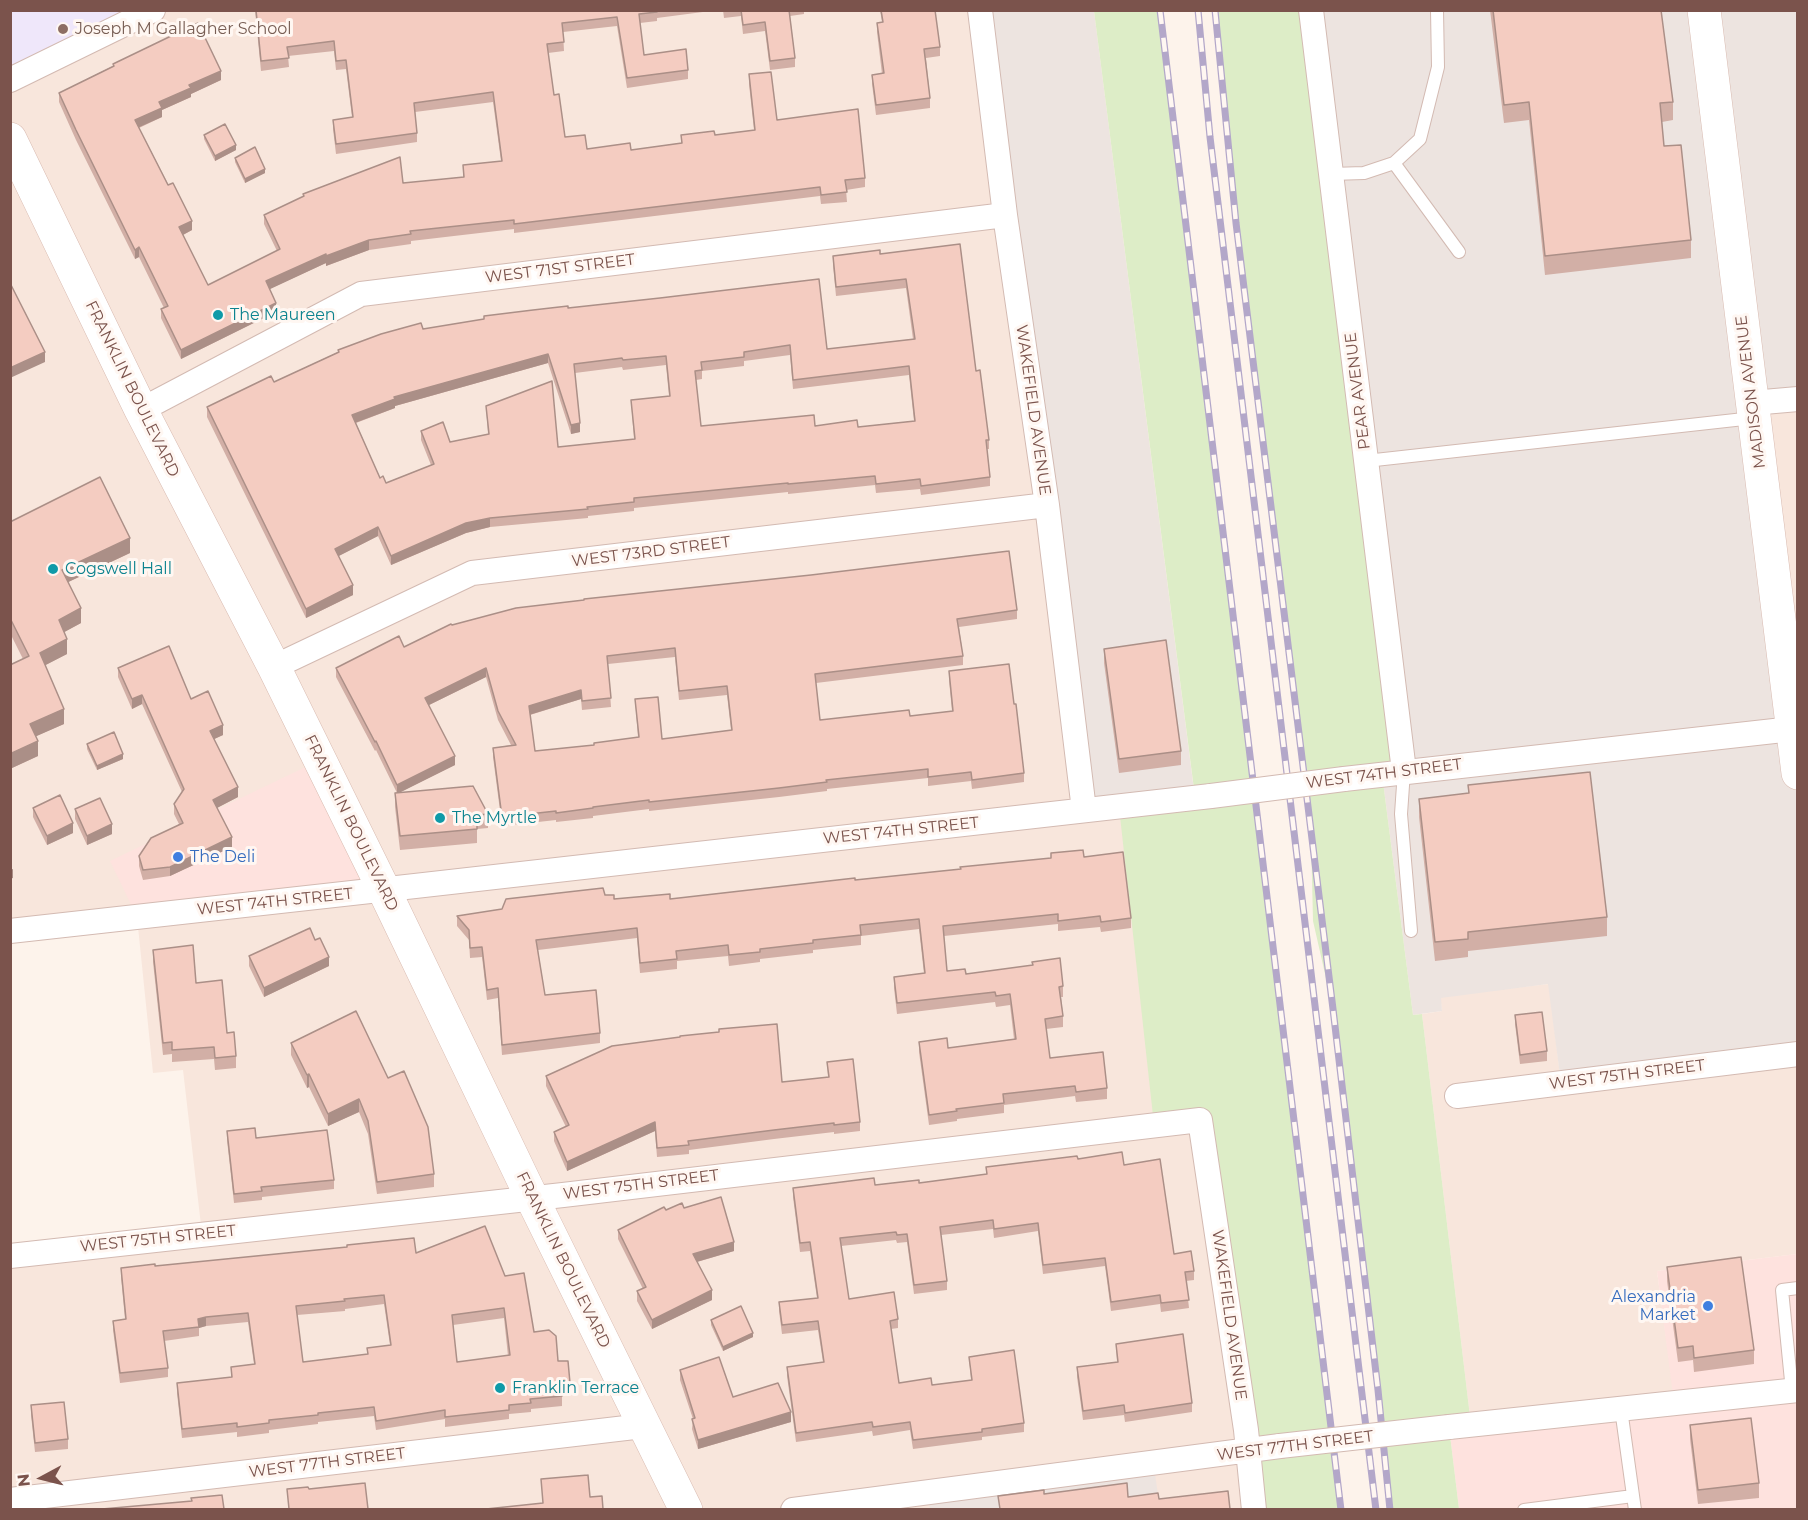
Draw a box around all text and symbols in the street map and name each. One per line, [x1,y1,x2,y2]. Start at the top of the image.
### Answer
place label: Joseph M Gallagher School [75,19,292,39]
marker: Joseph M Gallagher School [56,22,70,36]
street label: WEST 71ST STREET [484,250,636,288]
street label: FRANKLIN BOULEVARD [81,298,183,480]
place label: The Maureen [230,305,336,325]
marker: The Maureen [211,308,225,322]
street label: MADISON AVENUE [1732,314,1770,470]
street label: WAKEFIELD AVENUE [1012,323,1054,497]
street label: PEAR AVENUE [1341,331,1375,451]
street label: WEST 73RD STREET [571,533,731,571]
place label: Cogswell Hall [65,559,172,579]
marker: Cogswell Hall [46,562,60,576]
street label: FRANKLIN BOULEVARD [300,732,402,914]
street label: WEST 74TH STREET [1305,755,1463,793]
place label: The Myrtle [452,808,537,828]
marker: The Myrtle [433,811,447,825]
street label: WEST 74TH STREET [822,813,980,849]
place label: The Deli [190,847,255,867]
marker: The Deli [171,850,185,864]
street label: WEST 74TH STREET [196,884,354,920]
street label: WEST 75TH STREET [1548,1056,1706,1094]
street label: WEST 75TH STREET [562,1166,720,1204]
street label: FRANKLIN BOULEVARD [512,1169,614,1351]
street label: WEST 75TH STREET [79,1221,237,1257]
street label: WAKEFIELD AVENUE [1208,1228,1250,1402]
place label: Alexandria Market [1611,1287,1696,1325]
marker: Alexandria Market [1701,1299,1715,1313]
place label: Franklin Terrace [512,1378,639,1398]
marker: Franklin Terrace [493,1381,507,1395]
street label: WEST 77TH STREET [1216,1427,1374,1465]
street label: WEST 77TH STREET [248,1444,406,1482]
north arrow [12,1448,72,1508]
text: N [13,1473,34,1488]

